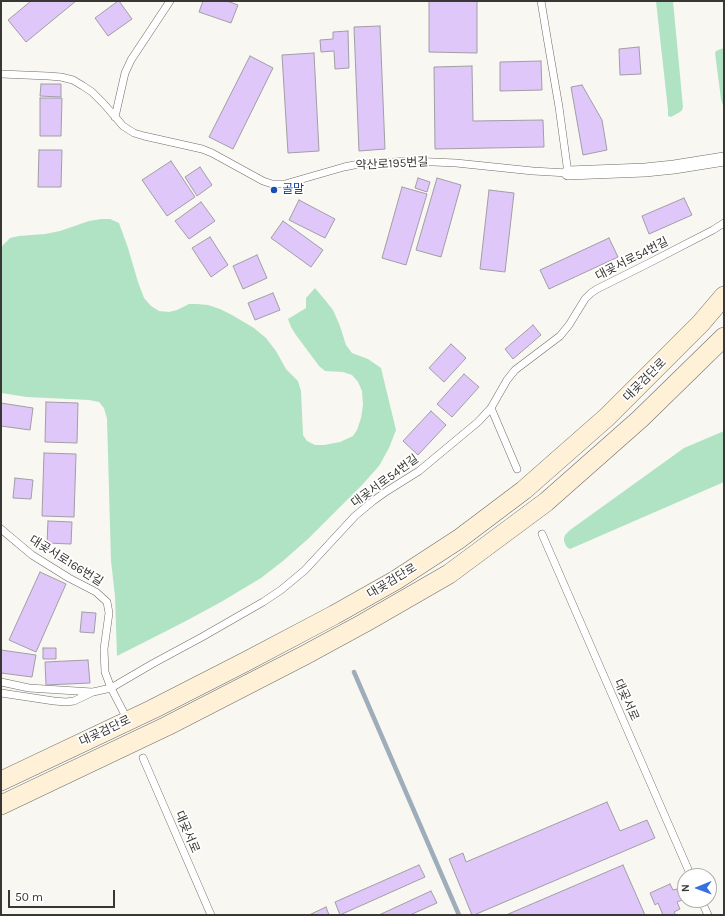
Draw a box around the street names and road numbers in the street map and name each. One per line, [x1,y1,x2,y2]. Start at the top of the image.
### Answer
street label: 약산로195번길 [355,155,429,173]
street label: 대곶서로54번길 [593,234,671,284]
street label: 대곶검단로 [620,355,670,405]
street label: 대곶서로54번길 [349,452,421,510]
street label: 대곶서로166번길 [27,533,105,589]
street label: 대곶검단로 [365,561,419,601]
street label: 대곶서로 [610,677,642,723]
street label: 대곶검단로 [77,713,133,749]
street label: 대곶서로 [172,809,202,855]

